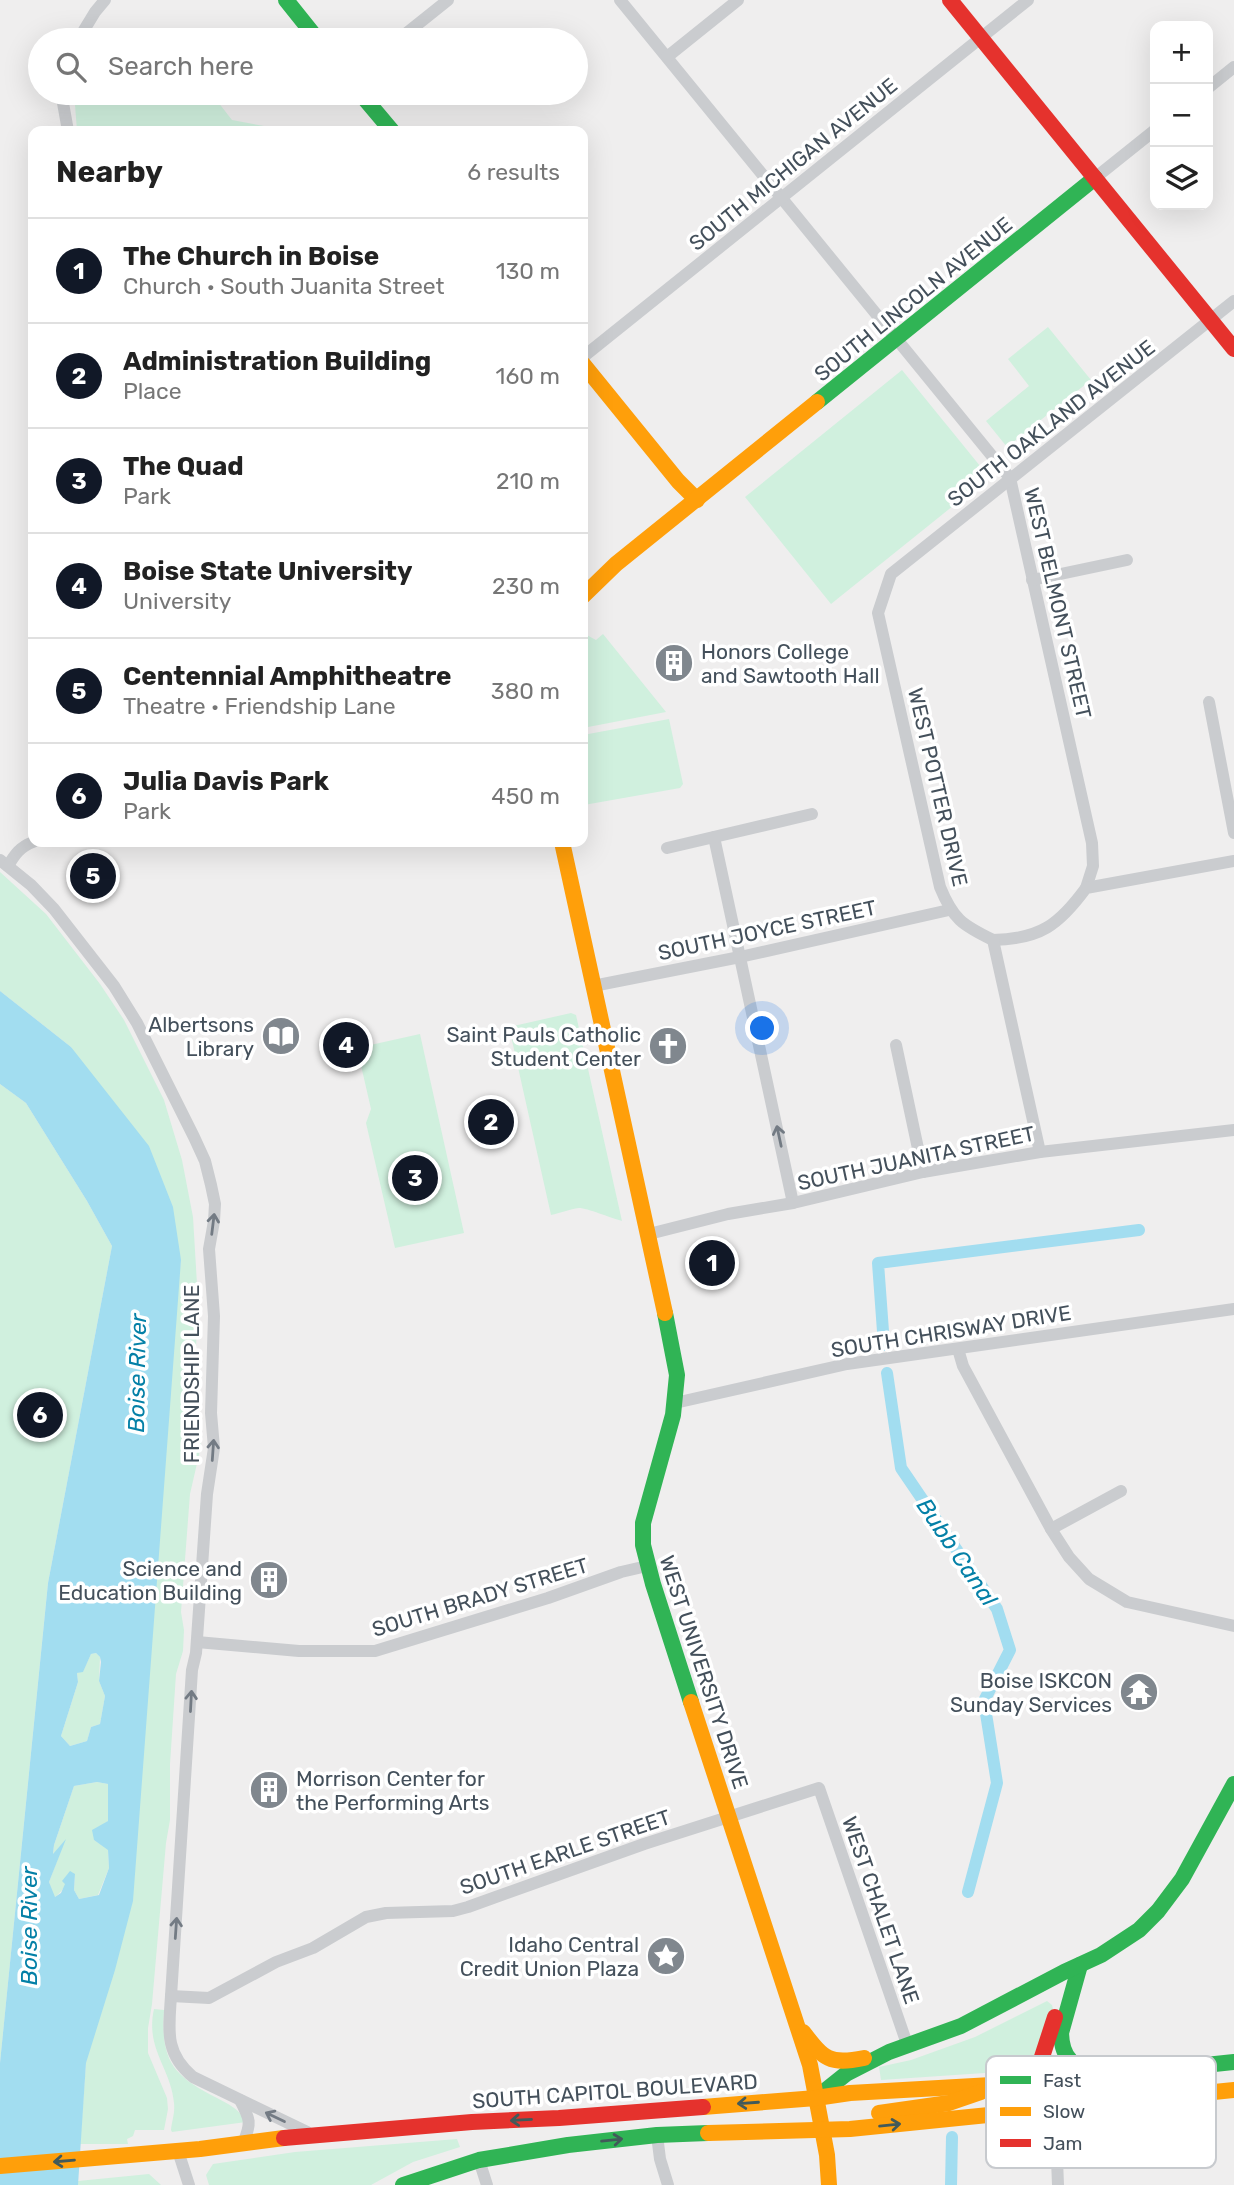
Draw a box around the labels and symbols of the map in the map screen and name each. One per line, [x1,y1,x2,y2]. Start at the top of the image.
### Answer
street label: SOUTH MICHIGAN AVENUE [684,72,902,256]
street label: SOUTH LINCOLN AVENUE [809,211,1017,387]
street label: SOUTH OAKLAND AVENUE [942,334,1160,512]
street label: WEST BELMONT STREET [1019,485,1097,721]
place label: Honors College and Sawtooth Hall [701,639,880,688]
building icon: Honors College and Sawtooth Hall [653,642,695,684]
street label: WEST POTTER DRIVE [903,685,973,889]
pin: 5 [70,850,116,902]
street label: SOUTH JOYCE STREET [656,895,878,965]
your location [745,1011,779,1045]
place label: Albertsons Library [148,1012,254,1061]
library icon: Albertsons Library [260,1015,302,1057]
pin: 4 [323,1019,369,1071]
place label: Saint Pauls Catholic Student Center [447,1022,641,1071]
church icon: Saint Pauls Catholic Student Center [647,1025,689,1067]
pin: 2 [468,1096,514,1148]
street label: SOUTH JUANITA STREET [795,1121,1037,1195]
one-way arrow [771,1125,785,1148]
pin: 3 [392,1152,438,1204]
one-way arrow [206,1213,219,1235]
pin: 1 [689,1237,735,1289]
street label: FRIENDSHIP LANE [179,1285,204,1463]
street label: SOUTH CHRISWAY DRIVE [829,1300,1073,1362]
water label: Boise River [122,1312,152,1433]
pin: 6 [17,1389,63,1441]
one-way arrow [207,1439,220,1462]
water label: Bubb Canal [911,1493,1004,1612]
street label: SOUTH BRADY STREET [369,1552,591,1642]
street label: WEST UNIVERSITY DRIVE [654,1552,754,1792]
place label: Science and Education Building [58,1556,242,1605]
building icon: Science and Education Building [248,1559,290,1601]
place label: Boise ISKCON Sunday Services [950,1668,1112,1717]
temple icon: Boise ISKCON Sunday Services [1118,1671,1160,1713]
one-way arrow [184,1690,197,1713]
place label: Morrison Center for the Performing Arts [296,1766,489,1815]
building icon: Morrison Center for the Performing Arts [248,1769,290,1811]
street label: SOUTH EARLE STREET [456,1804,674,1900]
street label: WEST CHALET LANE [837,1813,925,2007]
water label: Boise River [15,1865,43,1986]
one-way arrow [170,1917,183,1940]
place label: Idaho Central Credit Union Plaza [460,1932,639,1981]
place icon: Idaho Central Credit Union Plaza [645,1935,687,1977]
legend [986,2056,1216,2168]
street label: SOUTH CAPITOL BOULEVARD [471,2069,759,2113]
text: Fast [1043,2069,1082,2092]
one-way arrow [737,2097,759,2110]
text: Slow [1043,2100,1085,2123]
one-way arrow [265,2110,286,2123]
one-way arrow [510,2113,533,2126]
one-way arrow [878,2119,901,2132]
text: Jam [1043,2132,1082,2155]
one-way arrow [601,2133,623,2146]
one-way arrow [54,2155,76,2168]

